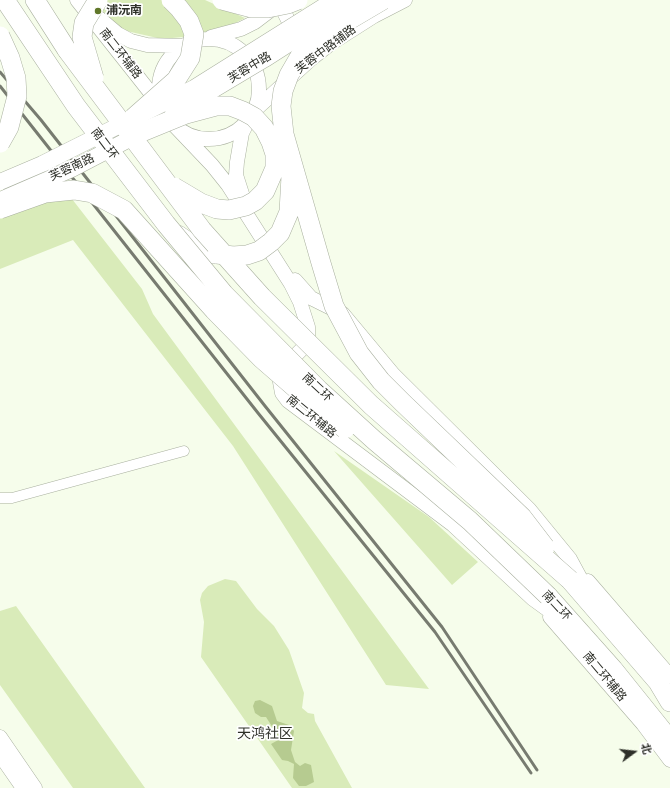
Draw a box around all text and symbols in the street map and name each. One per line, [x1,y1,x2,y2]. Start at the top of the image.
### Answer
place label: 浦沅南 [106,4,142,18]
marker: 浦沅南 [93,6,103,16]
street label: 芙蓉中路辅路 [293,23,359,77]
street label: 南二环辅路 [96,26,144,82]
street label: 芙蓉中路 [226,49,274,87]
street label: 南二环 [87,125,121,163]
street label: 芙蓉南路 [47,151,97,185]
street label: 南二环 [299,370,335,406]
street label: 南二环辅路 [283,393,339,441]
street label: 南二环 [538,588,574,624]
street label: 南二环辅路 [579,649,629,705]
district label: 天鸿社区 [237,726,293,742]
north arrow [614,732,654,772]
text: 北 [638,742,654,756]

